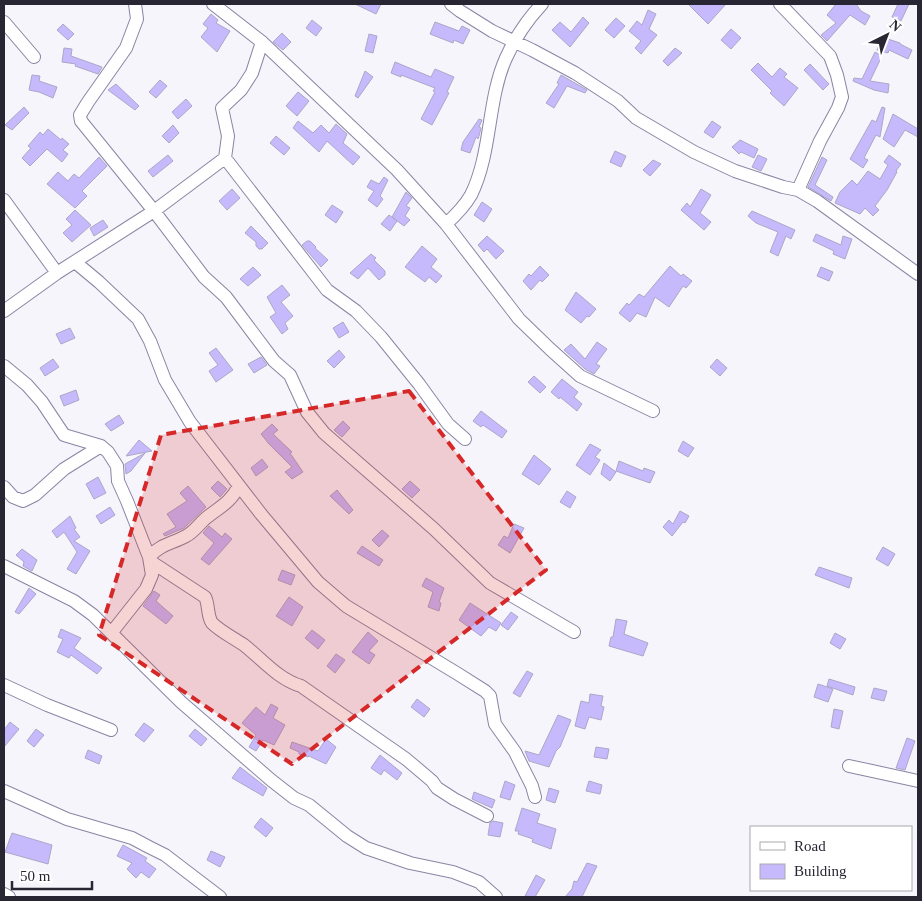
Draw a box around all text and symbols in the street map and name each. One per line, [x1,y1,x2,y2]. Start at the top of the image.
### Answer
north arrow [862,10,912,60]
text: N [887,17,904,35]
legend [750,826,912,891]
text: Road [794,838,826,854]
scale bar [12,858,92,890]
text: Building [794,863,847,879]
text: 50 m [20,868,51,884]

